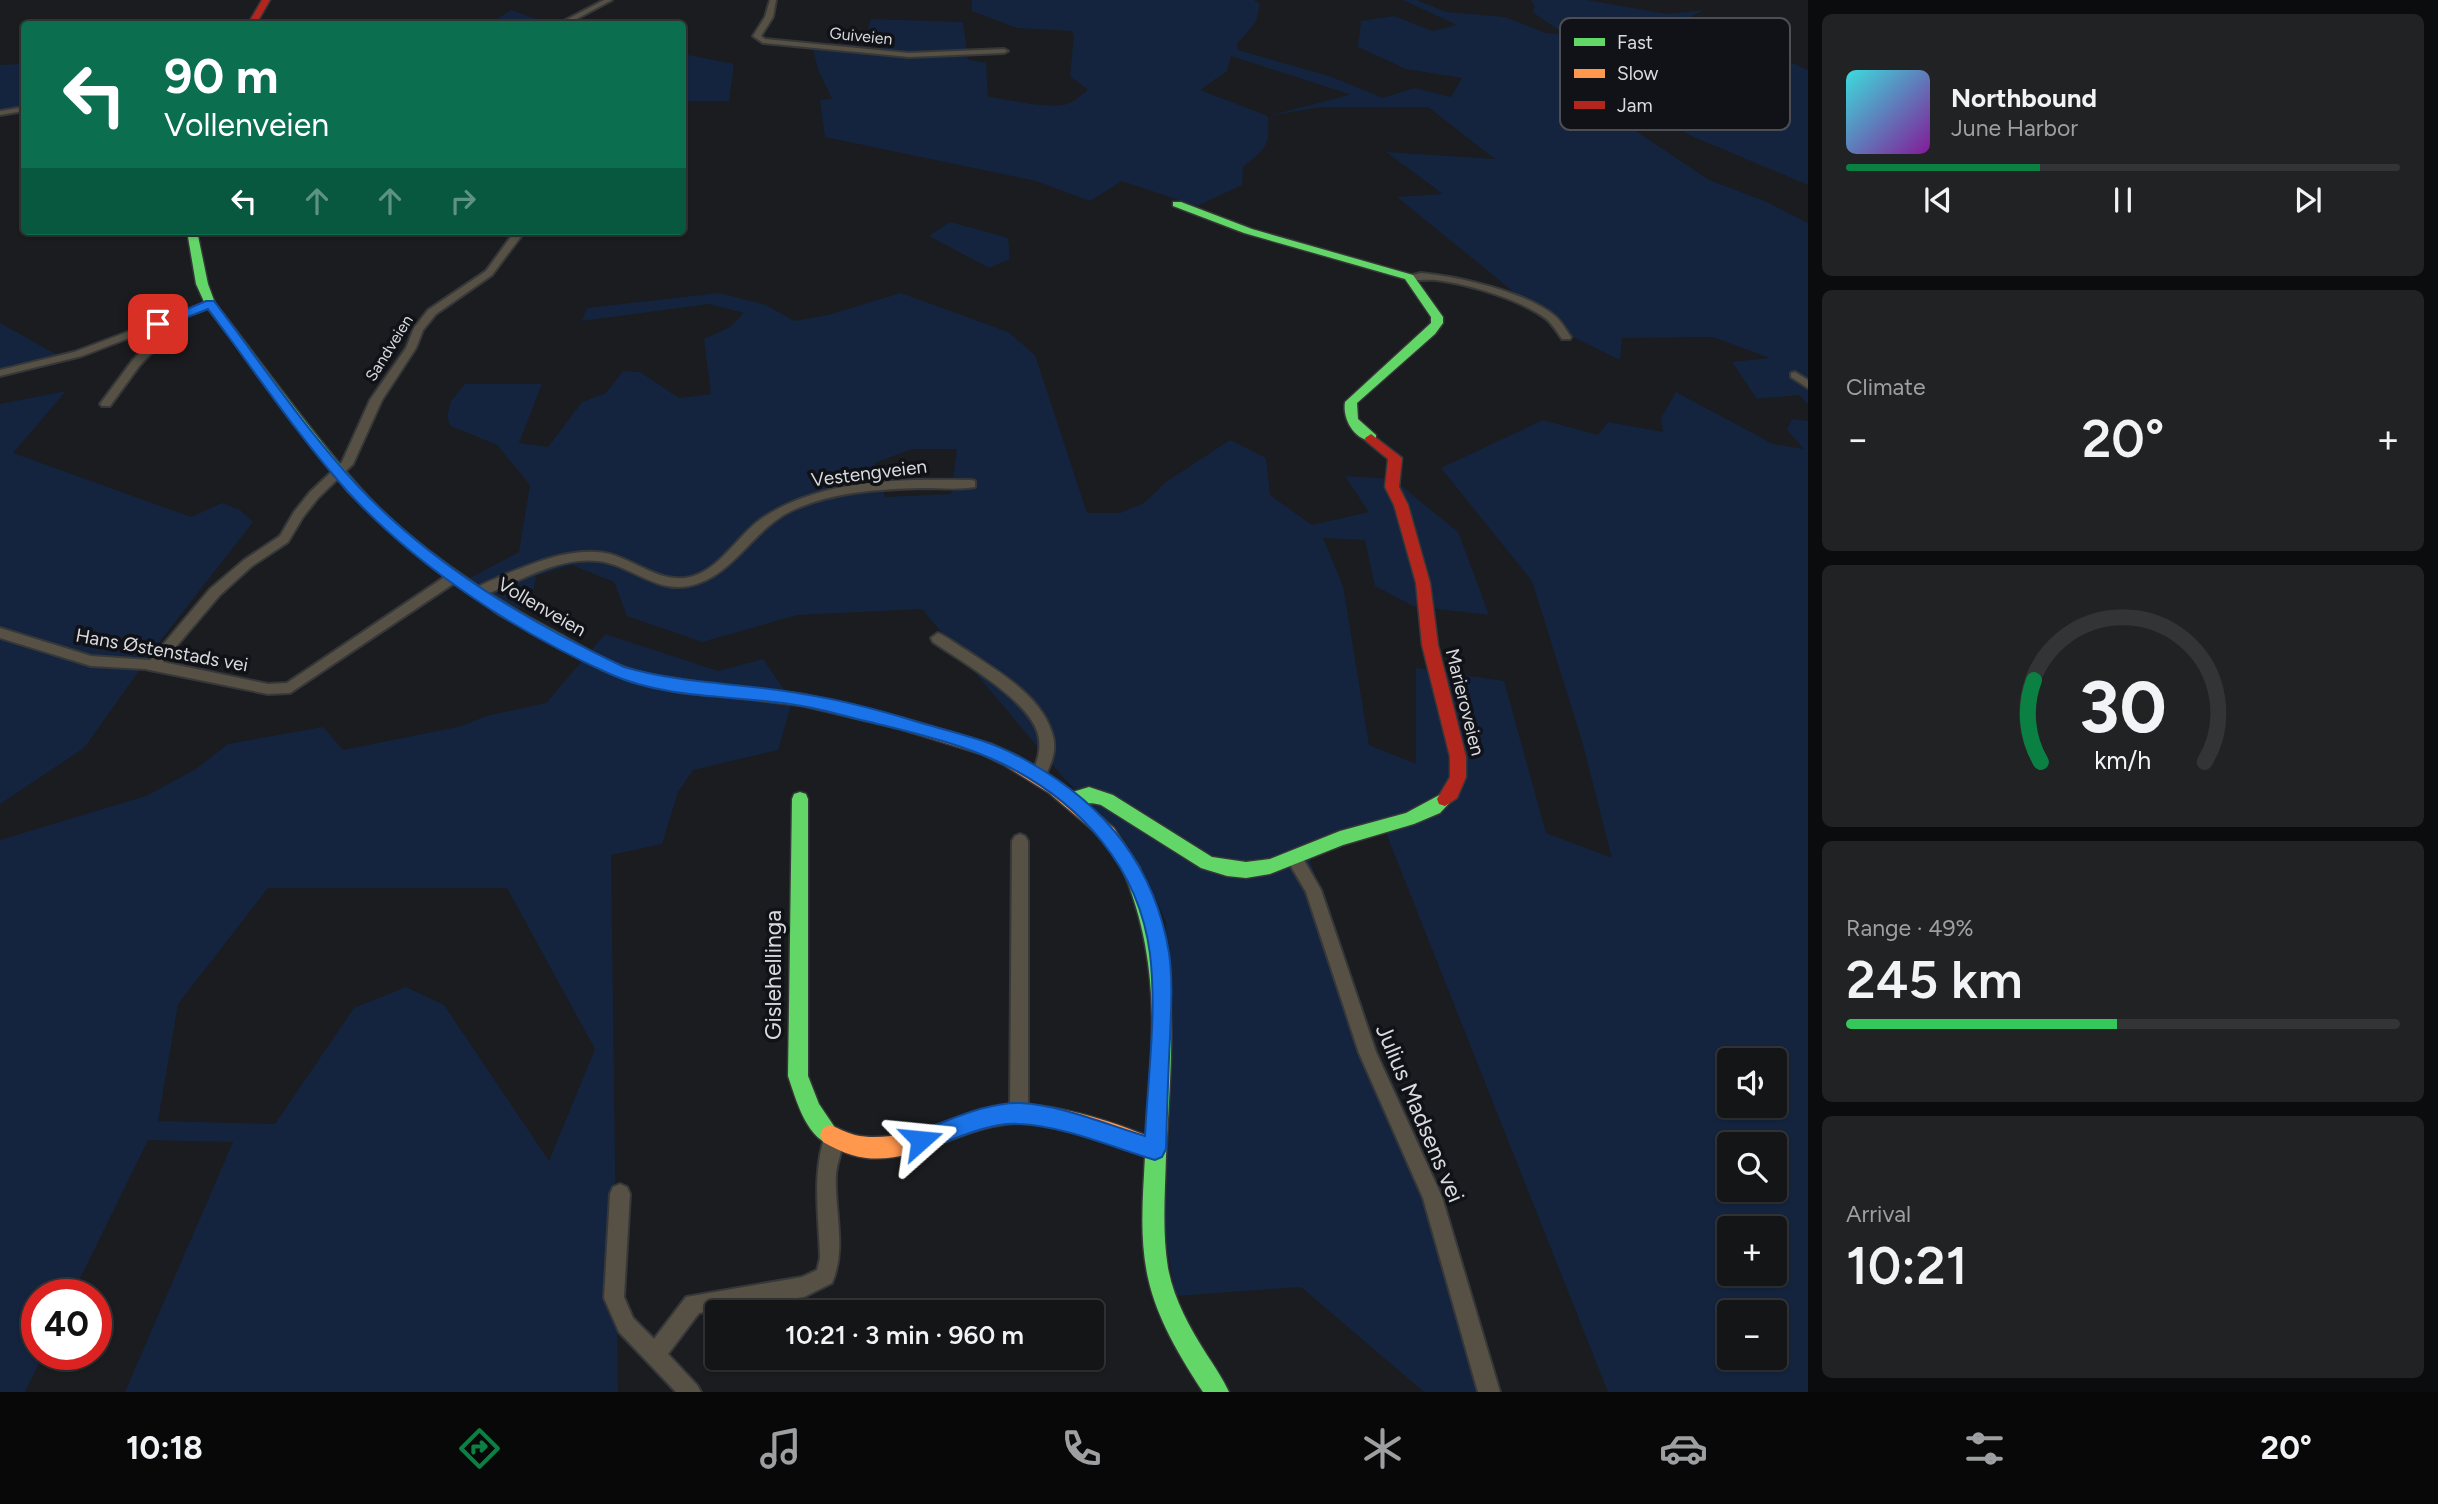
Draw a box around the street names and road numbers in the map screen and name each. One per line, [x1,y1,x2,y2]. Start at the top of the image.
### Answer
street label: Guiveien [829,23,893,49]
street label: Sandveien [361,311,417,385]
street label: Vestengveien [810,454,928,492]
street label: Vollenveien [494,573,590,641]
street label: Hans Østenstads vei [74,623,250,677]
street label: Marieroveien [1441,646,1489,758]
street label: Gislehellinga [759,910,787,1040]
street label: Julius Madsens vei [1370,1020,1470,1206]

